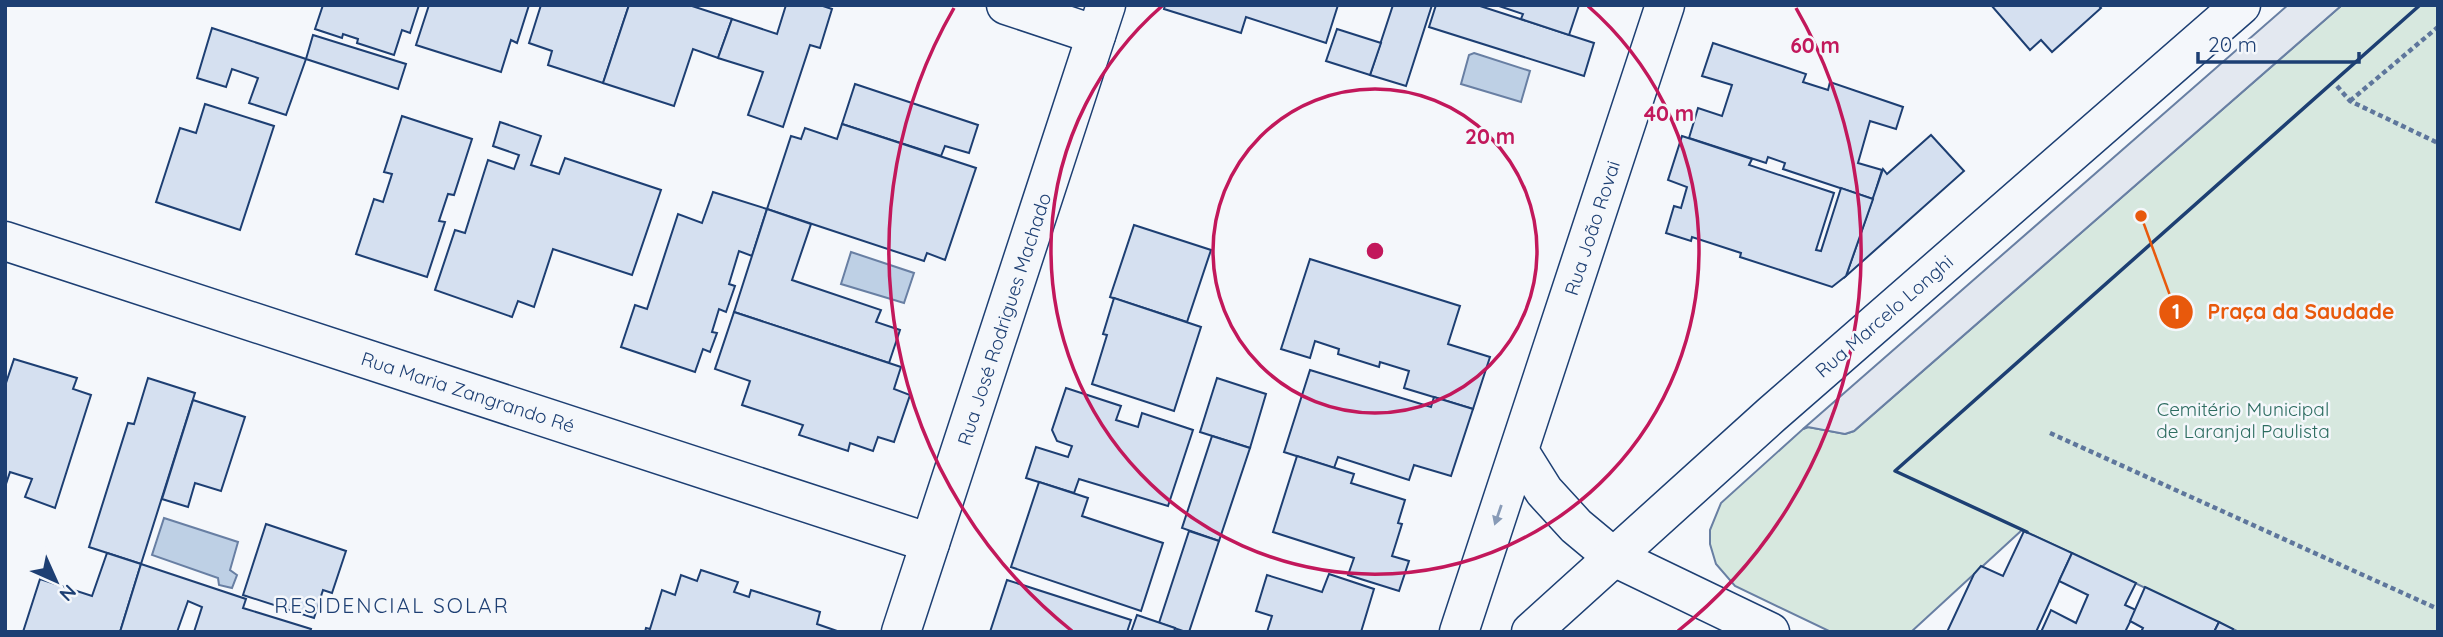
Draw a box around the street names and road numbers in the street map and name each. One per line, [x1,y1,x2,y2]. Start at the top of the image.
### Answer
street label: Rua João Rovai [1559,158,1625,298]
street label: Rua José Rodrigues Machado [952,190,1056,448]
street label: Rua Marcelo Longhi [1810,250,1958,382]
street label: Rua Maria Zangrando Ré [358,346,578,438]

